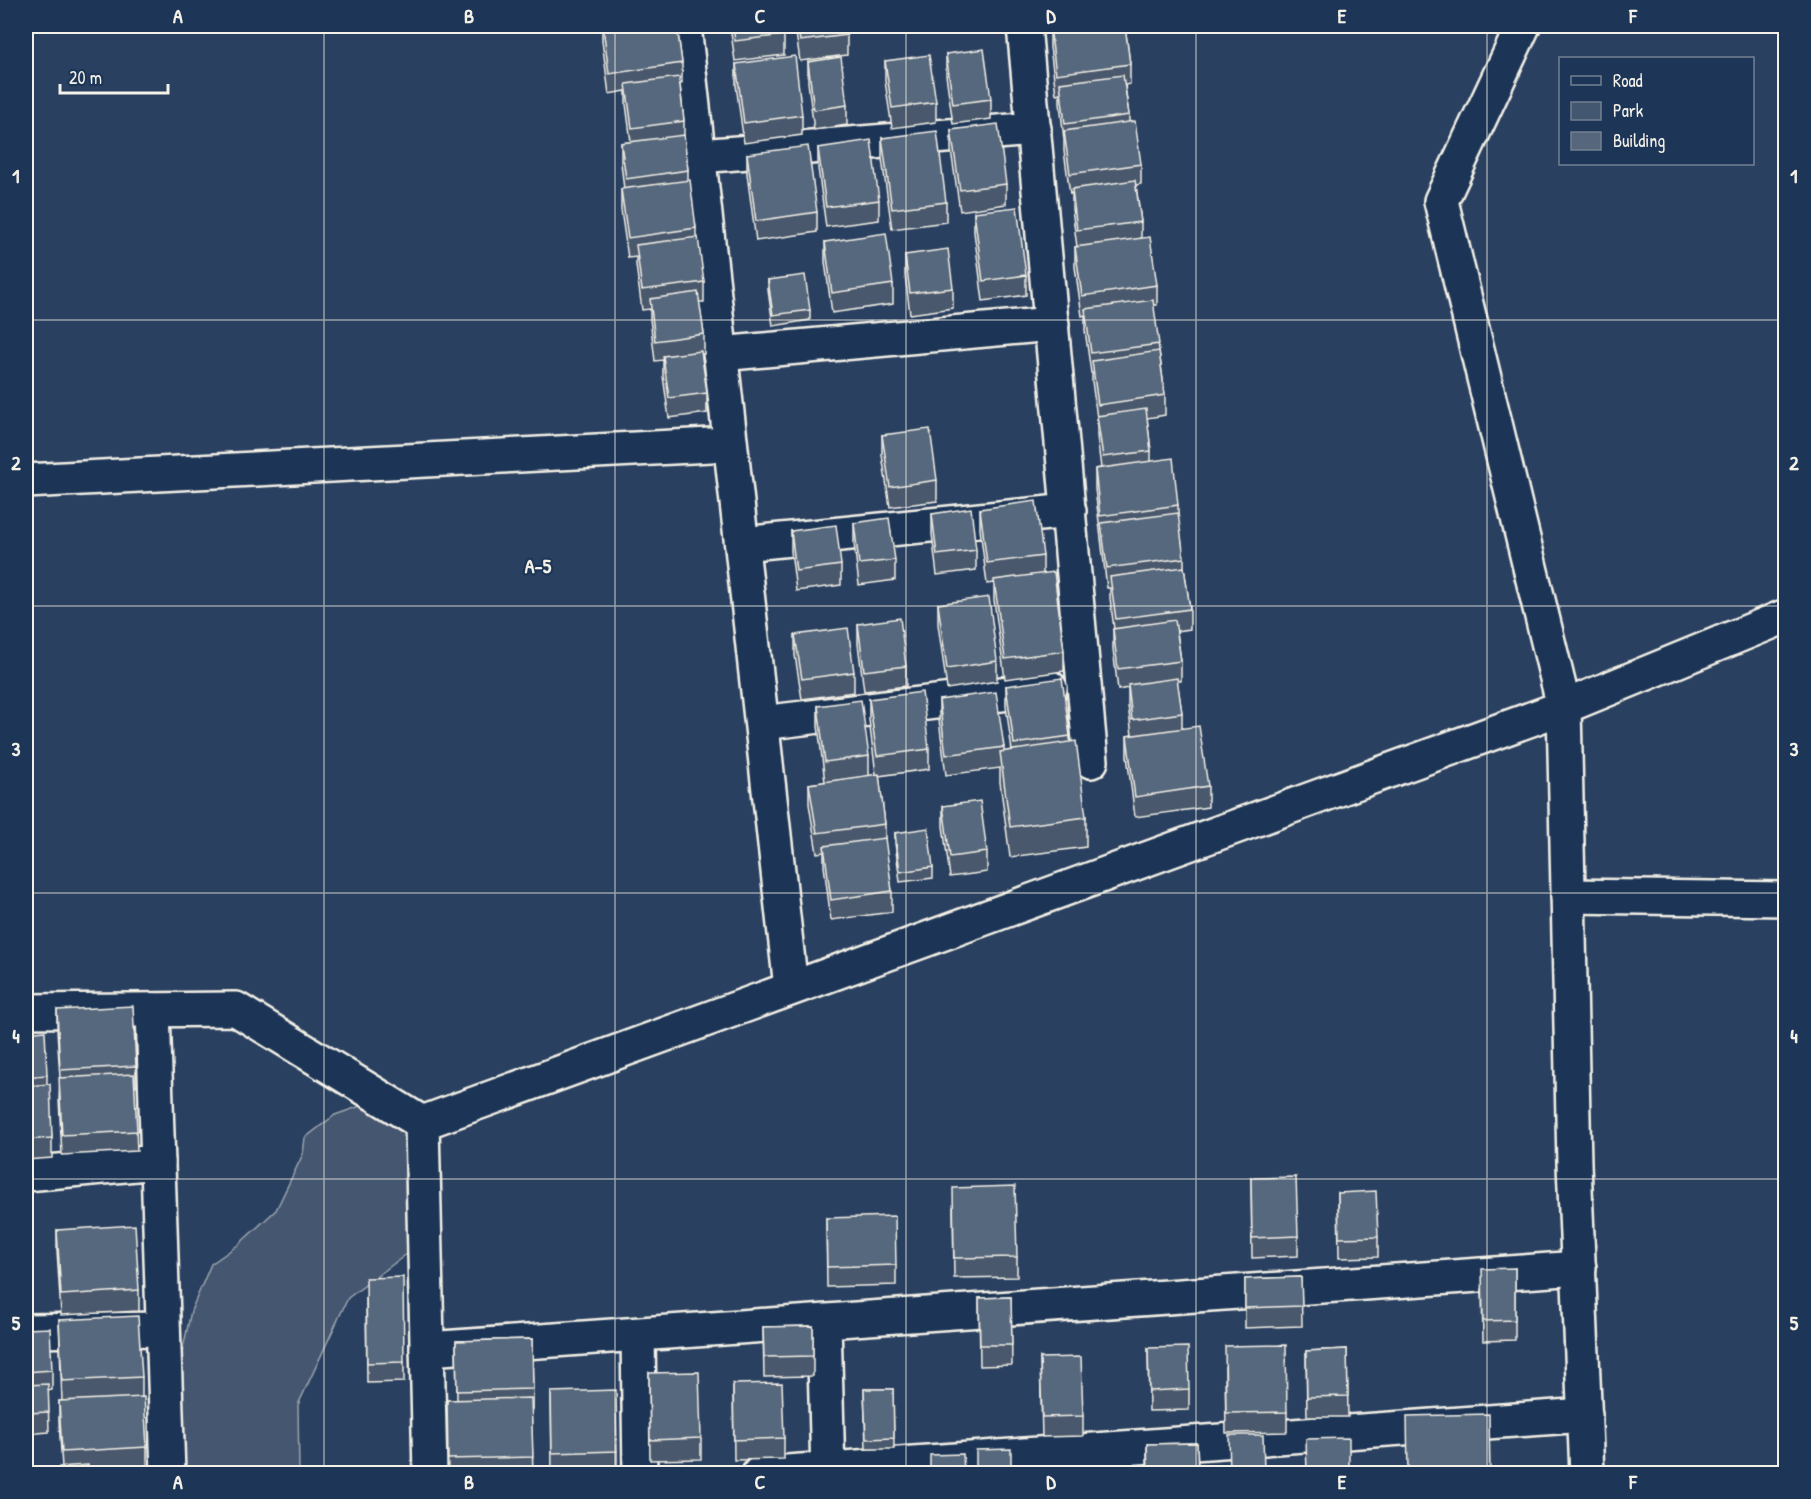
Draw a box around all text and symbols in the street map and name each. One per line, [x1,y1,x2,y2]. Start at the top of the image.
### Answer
text: A [173,2,183,29]
text: B [464,2,474,29]
text: C [755,2,766,29]
text: D [1046,2,1056,29]
text: E [1338,2,1347,29]
text: F [1628,2,1638,29]
scale bar [60,57,168,95]
legend [1559,57,1754,165]
text: 20 m [69,65,102,90]
text: Road [1613,68,1643,93]
text: Park [1613,98,1644,123]
text: Building [1613,128,1665,153]
text: 1 [12,162,20,189]
text: 1 [1790,162,1798,189]
text: 2 [11,449,21,476]
text: 2 [1789,449,1799,476]
district label: A-5 [525,552,552,579]
text: 3 [12,735,21,762]
text: 3 [1790,735,1799,762]
text: 4 [12,1022,20,1049]
text: 4 [1790,1022,1798,1049]
text: 5 [12,1309,21,1336]
text: 5 [1790,1309,1799,1336]
text: A [173,1468,183,1495]
text: B [464,1468,474,1495]
text: C [755,1468,766,1495]
text: D [1046,1468,1056,1495]
text: E [1338,1468,1347,1495]
text: F [1628,1468,1638,1495]

